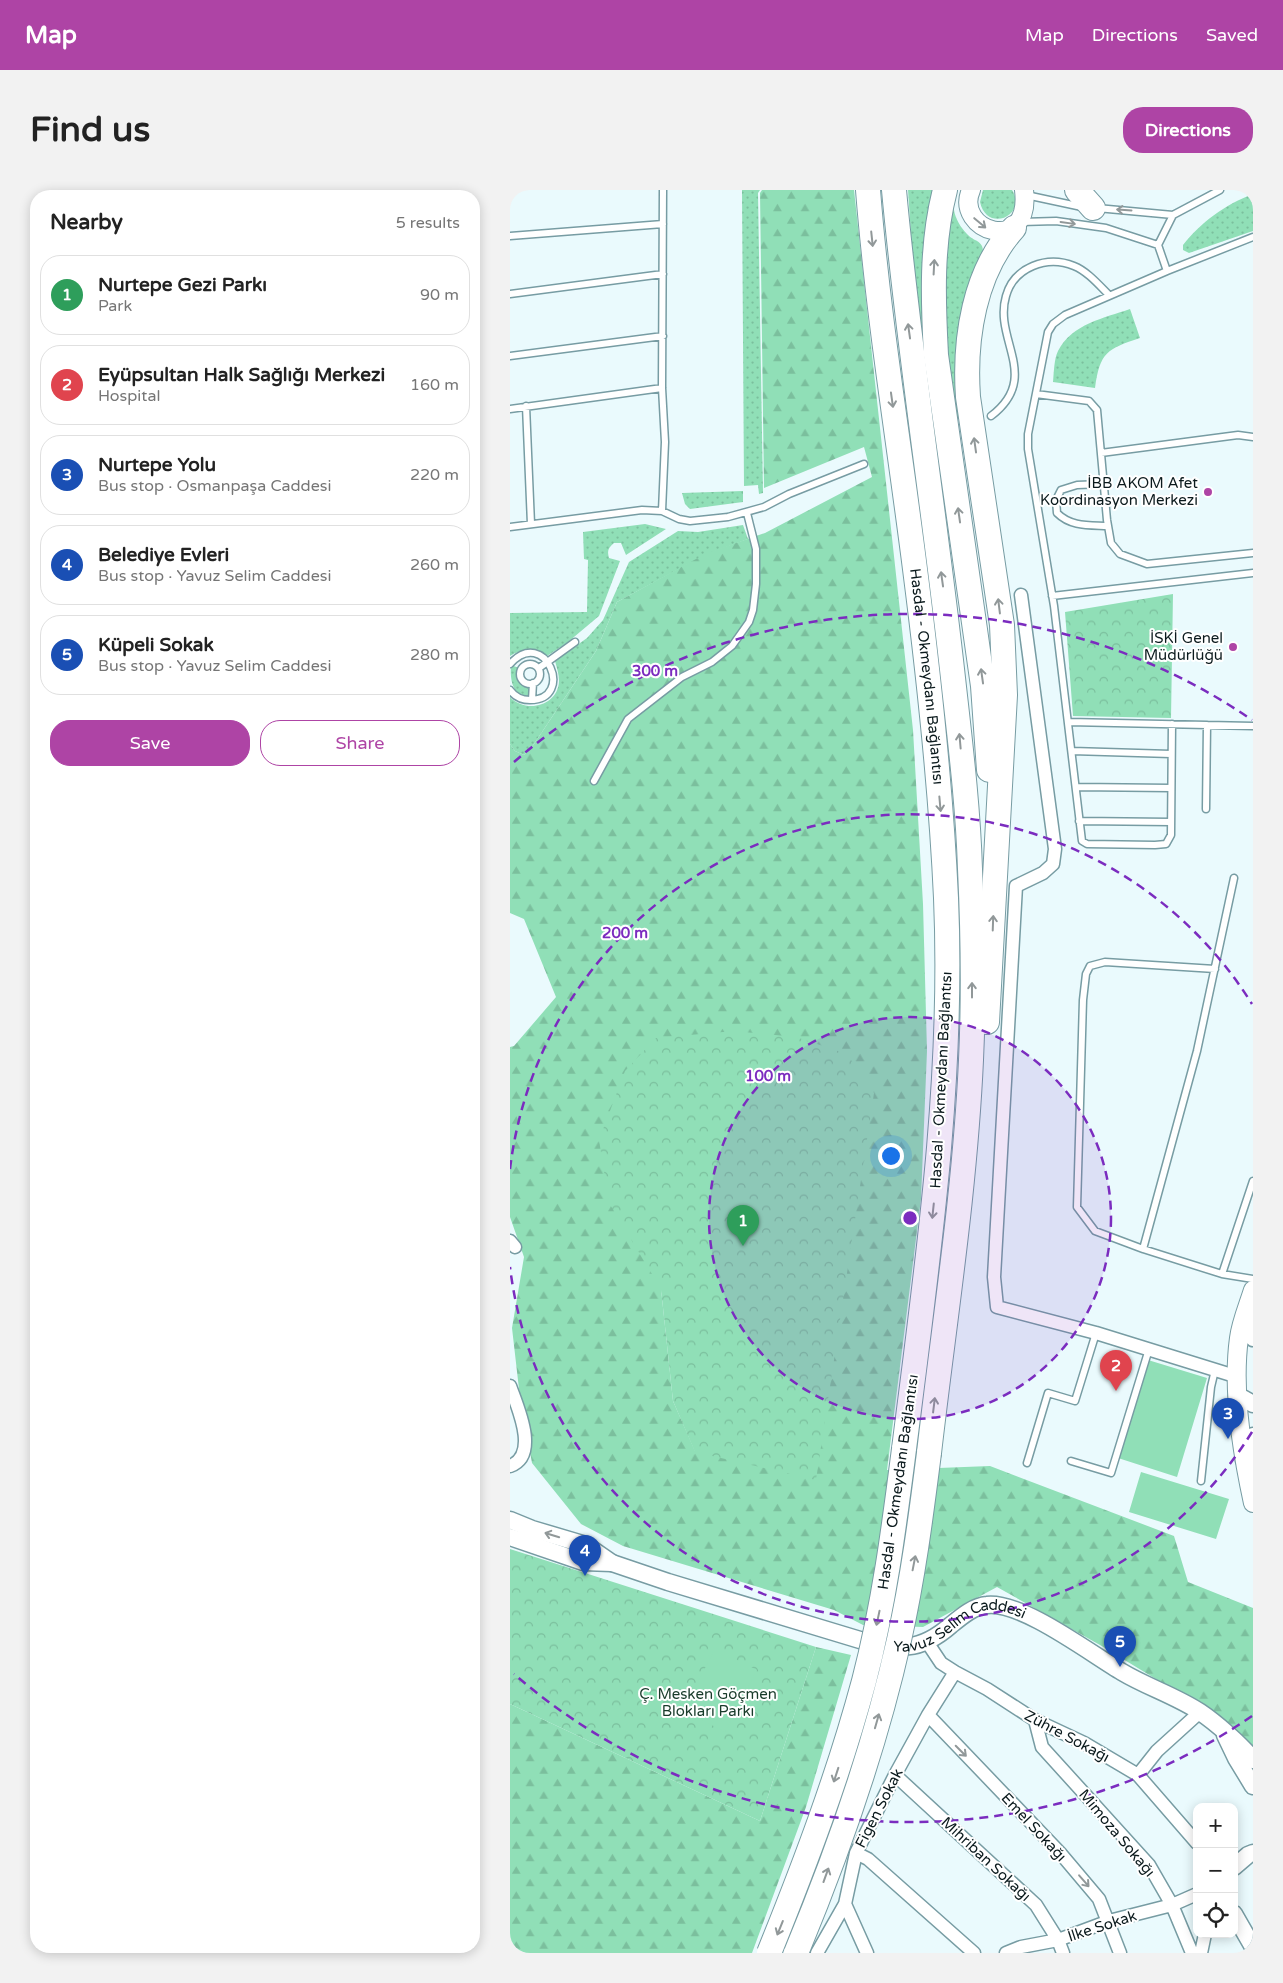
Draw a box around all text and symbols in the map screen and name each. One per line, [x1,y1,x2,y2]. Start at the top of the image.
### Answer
text: Map [25,21,77,50]
text: Map [1025,24,1064,46]
text: Directions [1092,24,1178,46]
text: Saved [1206,24,1258,46]
button: Directions [1123,107,1253,153]
text: Find us [30,109,150,151]
one-way arrow [1117,206,1133,215]
text: Nearby [50,210,123,235]
text: 5 results [396,213,460,233]
one-way arrow [973,217,986,229]
one-way arrow [1060,218,1076,228]
one-way arrow [867,230,877,246]
one-way arrow [930,259,939,275]
text: Nurtepe Gezi Parkı [98,274,267,296]
text: 1 [62,285,72,305]
text: 90 m [420,285,459,305]
text: Park [98,296,132,316]
one-way arrow [904,324,914,340]
text: Eyüpsultan Halk Sağlığı Merkezi [98,364,385,386]
text: 2 [62,375,72,395]
text: 160 m [410,375,459,395]
text: Hospital [98,386,160,406]
one-way arrow [887,392,897,408]
one-way arrow [970,437,980,453]
text: Nurtepe Yolu [98,454,216,476]
text: 3 [62,465,72,485]
text: 220 m [410,465,459,485]
place label: İBB AKOM Afet Koordinasyon Merkezi [1040,474,1198,509]
text: Bus stop · Osmanpaşa Caddesi [98,476,331,496]
marker: İBB AKOM Afet Koordinasyon Merkezi [1202,486,1214,498]
one-way arrow [954,507,964,523]
text: Belediye Evleri [98,544,229,566]
text: 4 [62,555,72,575]
text: 260 m [410,555,459,575]
text: Bus stop · Yavuz Selim Caddesi [98,566,331,586]
street label: Hasdal - Okmeydanı Bağlantısı [906,567,948,785]
one-way arrow [937,572,947,588]
one-way arrow [994,598,1004,614]
place label: İSKİ Genel Müdürlüğü [1144,629,1223,664]
text: Küpeli Sokak [98,634,214,656]
marker: İSKİ Genel Müdürlüğü [1227,641,1239,653]
text: 5 [62,645,72,665]
text: 280 m [410,645,459,665]
text: Bus stop · Yavuz Selim Caddesi [98,656,331,676]
text: 300 m [632,662,678,680]
one-way arrow [977,668,987,684]
button: Save [50,720,250,766]
button: Share [260,720,460,766]
one-way arrow [955,733,965,749]
one-way arrow [935,796,945,812]
one-way arrow [988,915,998,932]
text: 200 m [602,924,648,942]
street label: Hasdal - Okmeydanı Bağlantısı [926,971,956,1189]
one-way arrow [968,983,977,999]
text: 100 m [745,1067,791,1085]
your location [878,1143,904,1169]
one-way arrow [928,1203,938,1219]
pin: 1 [727,1205,759,1246]
centre of rings [901,1209,919,1227]
pin: 2 [1100,1350,1132,1391]
street label: Hasdal - Okmeydanı Bağlantısı [874,1373,922,1591]
one-way arrow [929,1397,939,1413]
pin: 3 [1212,1398,1244,1439]
one-way arrow [545,1530,561,1540]
pin: 4 [569,1535,601,1576]
one-way arrow [910,1555,919,1571]
street label: Yavuz Selim Caddesi [893,1596,1029,1656]
one-way arrow [873,1610,882,1626]
pin: 5 [1104,1626,1136,1667]
park label: Ç. Mesken Göçmen Blokları Parkı [639,1685,777,1720]
street label: Zühre Sokağı [1021,1706,1113,1766]
one-way arrow [873,1713,883,1729]
one-way arrow [954,1745,967,1757]
street label: Figen Sokak [851,1765,907,1851]
one-way arrow [831,1767,840,1782]
street label: Mimoza Sokağı [1075,1786,1159,1880]
street label: Emel Sokağı [998,1789,1070,1865]
map controls [1193,1803,1238,1938]
button: + [1193,1803,1238,1848]
street label: Mihriban Sokağı [938,1813,1034,1905]
button: − [1193,1848,1238,1893]
one-way arrow [822,1868,831,1883]
one-way arrow [1079,1875,1090,1888]
button: locate [1193,1893,1238,1938]
street label: İlke Sokak [1065,1906,1139,1946]
one-way arrow [774,1920,783,1935]

